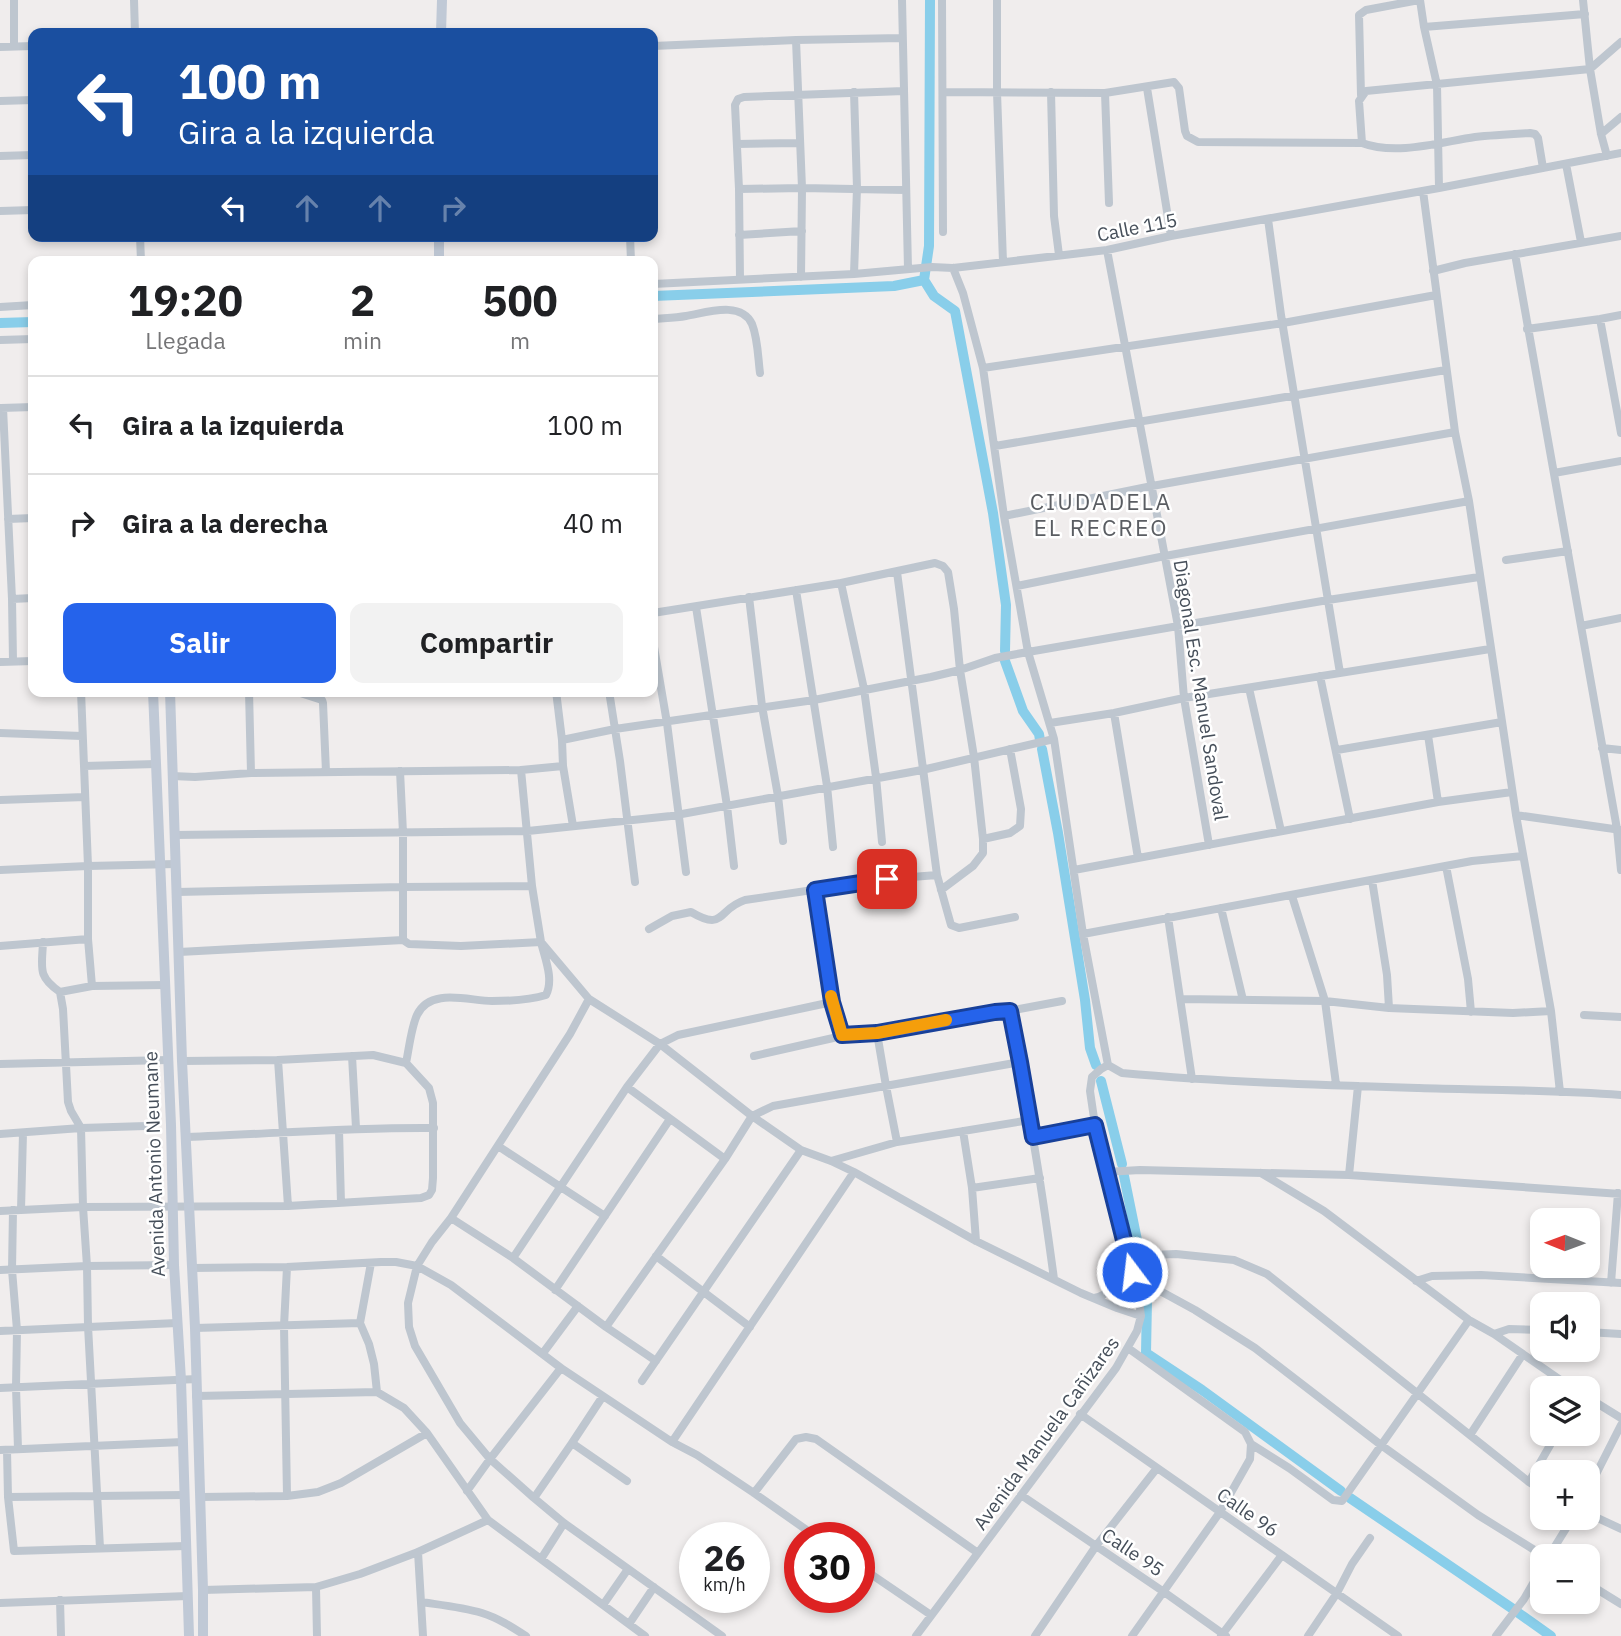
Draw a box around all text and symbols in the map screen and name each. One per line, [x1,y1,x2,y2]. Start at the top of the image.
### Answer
text: 100 m [178,49,322,112]
icon: left [63,56,154,147]
text: Gira a la izquierda [178,111,435,153]
icon: left [215,189,253,227]
icon: ahead [288,189,326,227]
icon: ahead [361,189,399,227]
icon: right [434,189,472,227]
street label: Calle 115 [1095,207,1179,247]
text: 19:20 [128,273,243,328]
text: 2 [350,273,375,328]
text: 500 [482,273,558,328]
text: Llegada [145,325,226,355]
text: min [343,325,382,355]
text: m [510,325,530,355]
icon: left [63,406,101,444]
text: Gira a la izquierda [122,408,344,442]
text: 100 m [547,408,623,442]
district label: CIUDADELA EL RECREO [1030,486,1172,542]
icon: right [63,504,101,542]
text: Gira a la derecha [122,506,328,540]
text: 40 m [563,506,623,540]
street label: Diagonal Esc. Manuel Sandoval [1169,558,1233,822]
button: Salir [63,603,336,683]
button: Compartir [350,603,623,683]
pin [857,849,917,909]
icon: arrive [868,860,906,898]
street label: Avenida Antonio Neumane [138,1051,170,1277]
north arrow [1530,1208,1600,1278]
map controls [1530,1208,1600,1614]
position arrow [1095,1235,1169,1309]
button: sound [1530,1292,1600,1362]
street label: Avenida Manuela Cañizares [968,1332,1124,1534]
button: layers [1530,1376,1600,1446]
button: + [1530,1460,1600,1530]
street label: Calle 96 [1212,1482,1284,1542]
speed limit sign: 30 [784,1522,875,1613]
street label: Calle 95 [1097,1523,1169,1581]
text: 26 [703,1535,746,1581]
button: − [1530,1544,1600,1614]
text: km/h [703,1573,746,1596]

